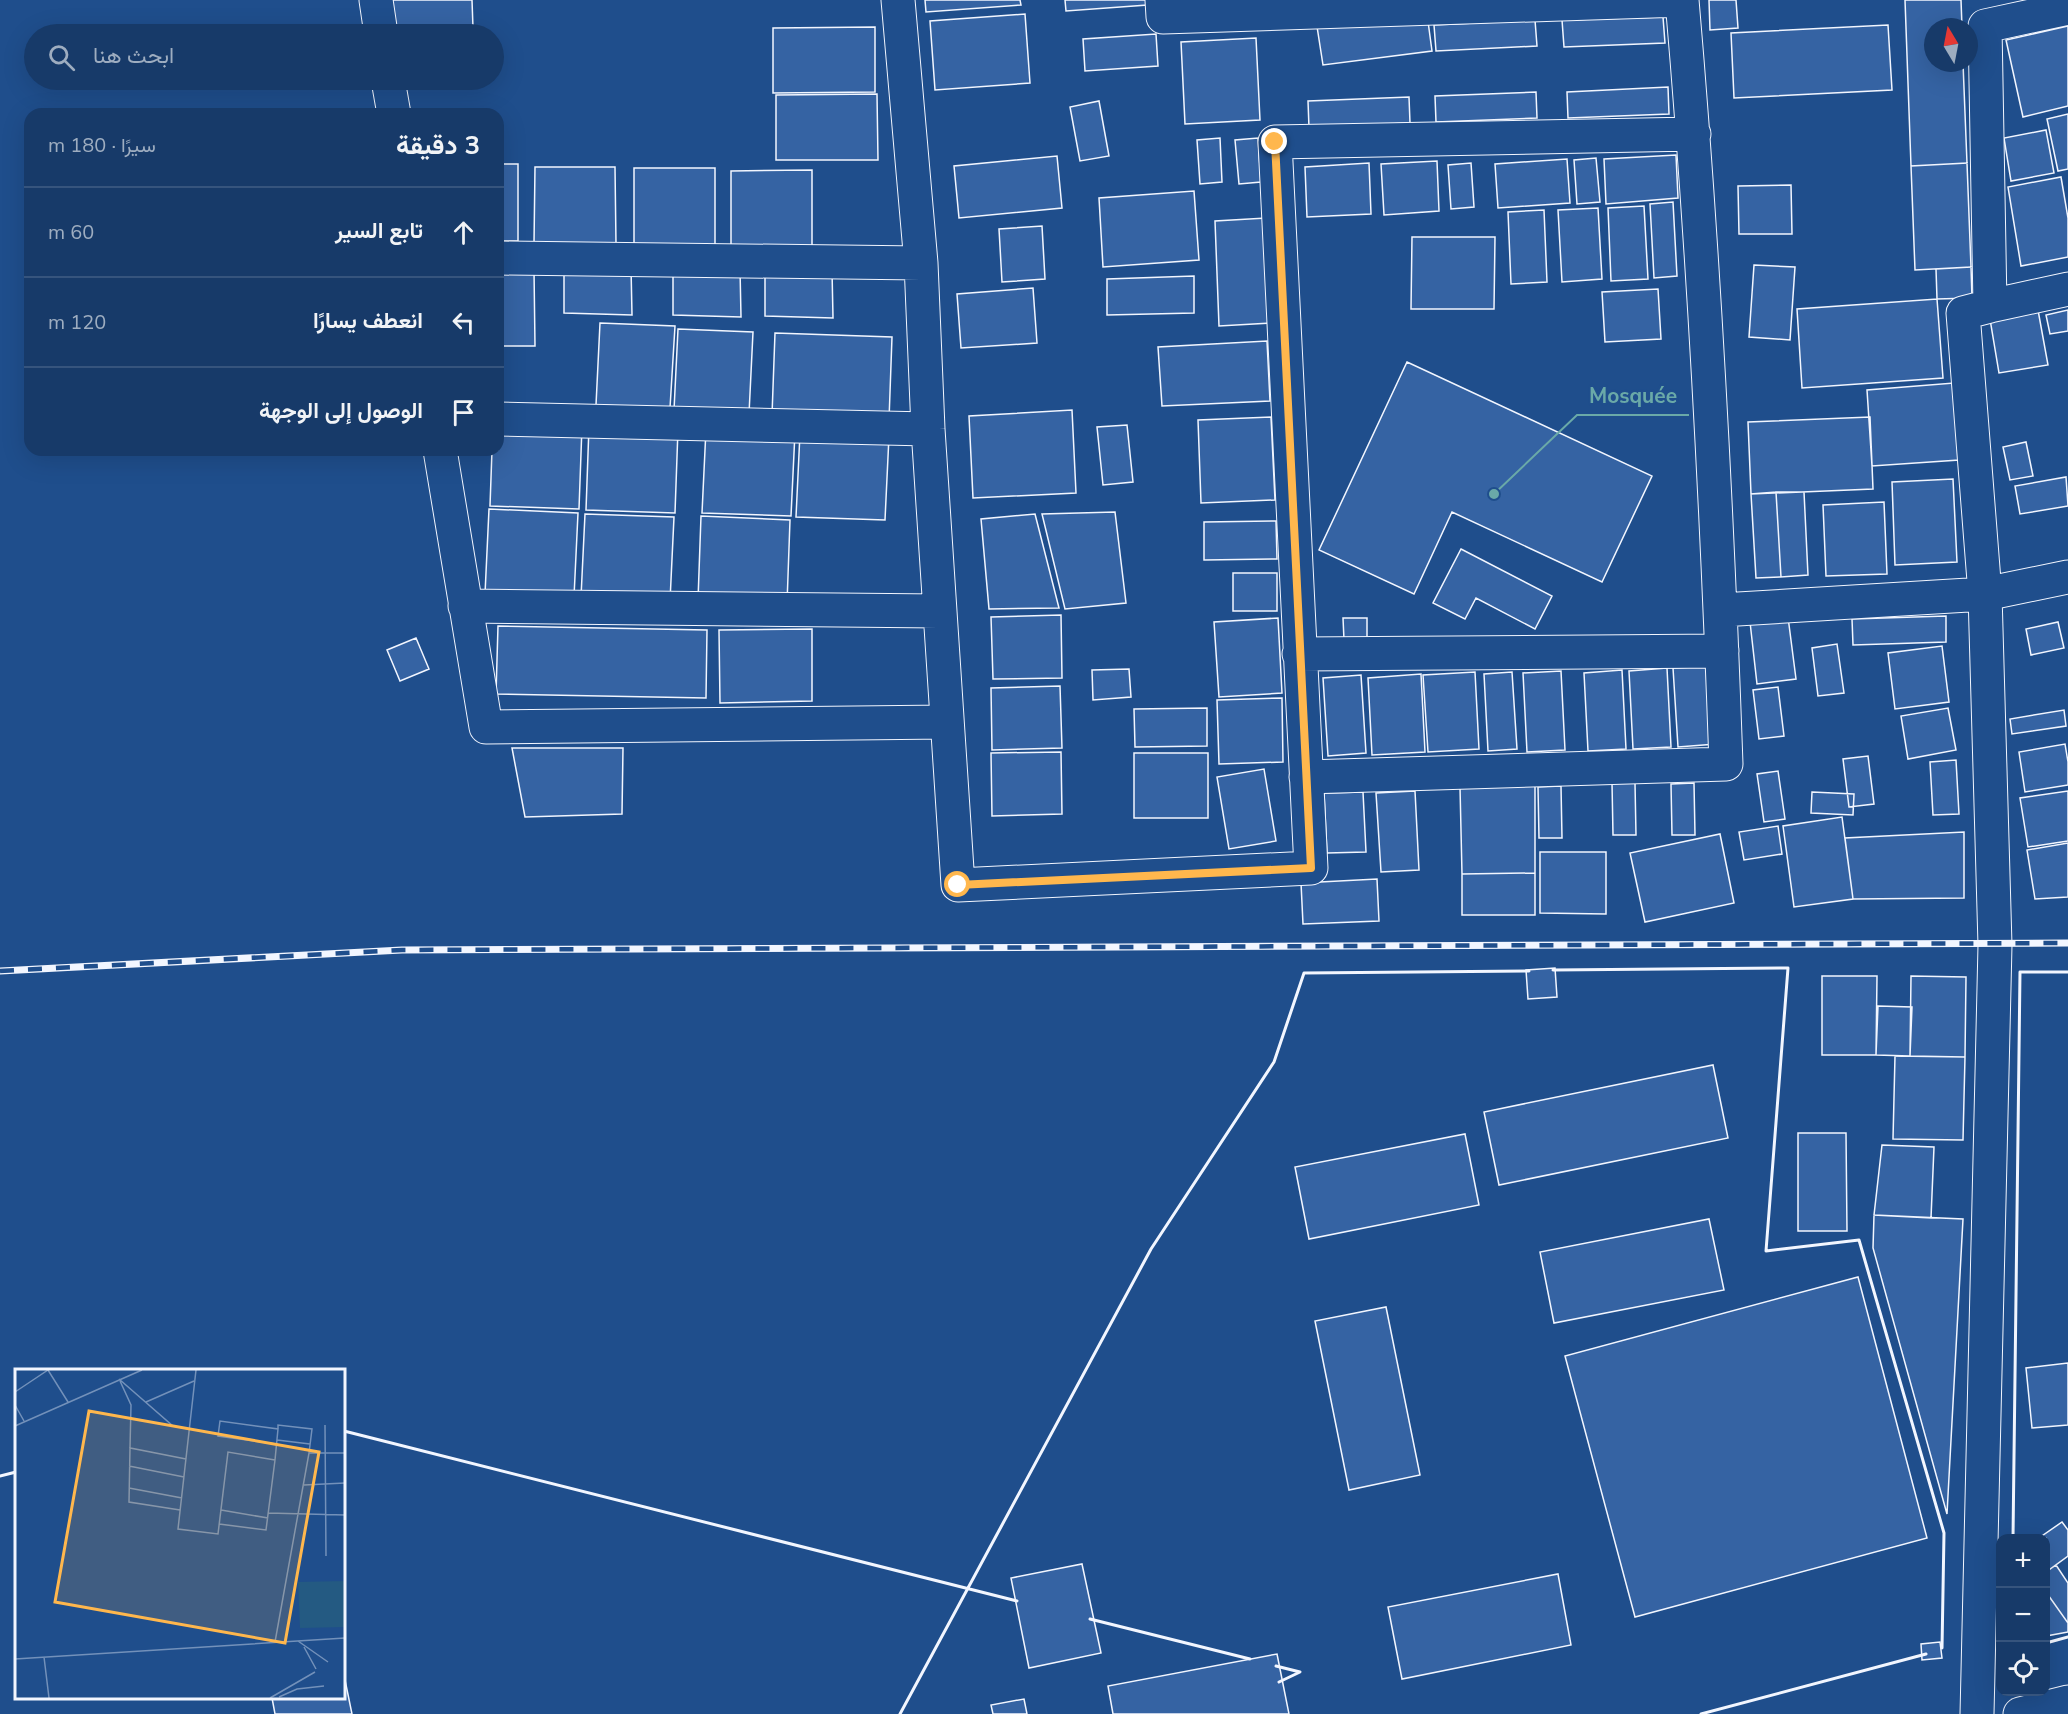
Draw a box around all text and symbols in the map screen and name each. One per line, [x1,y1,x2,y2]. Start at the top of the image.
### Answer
north arrow [1924,18,1978,72]
search box [24,24,504,90]
icon: search [45,41,78,74]
text: ابحث هنا [93,41,174,71]
text: 3 دقيقة [396,128,480,163]
route end [1261,128,1287,154]
text: سيرًا · 180 m [48,132,156,159]
text: تابع السير [335,216,423,246]
icon: ahead [447,216,480,249]
text: 60 m [48,219,94,246]
text: انعطف يسارًا [313,306,423,336]
icon: left [447,306,480,339]
text: 120 m [48,309,106,336]
callout: Mosquée [1577,376,1689,415]
text: Mosquée [1589,382,1677,410]
text: الوصول إلى الوجهة [259,396,423,426]
icon: arrive [447,396,480,429]
route start [944,871,970,897]
inset map [15,1369,345,1699]
map controls [1996,1534,2050,1696]
button: + [1996,1534,2050,1588]
button: − [1996,1588,2050,1642]
button: locate [1996,1642,2050,1696]

